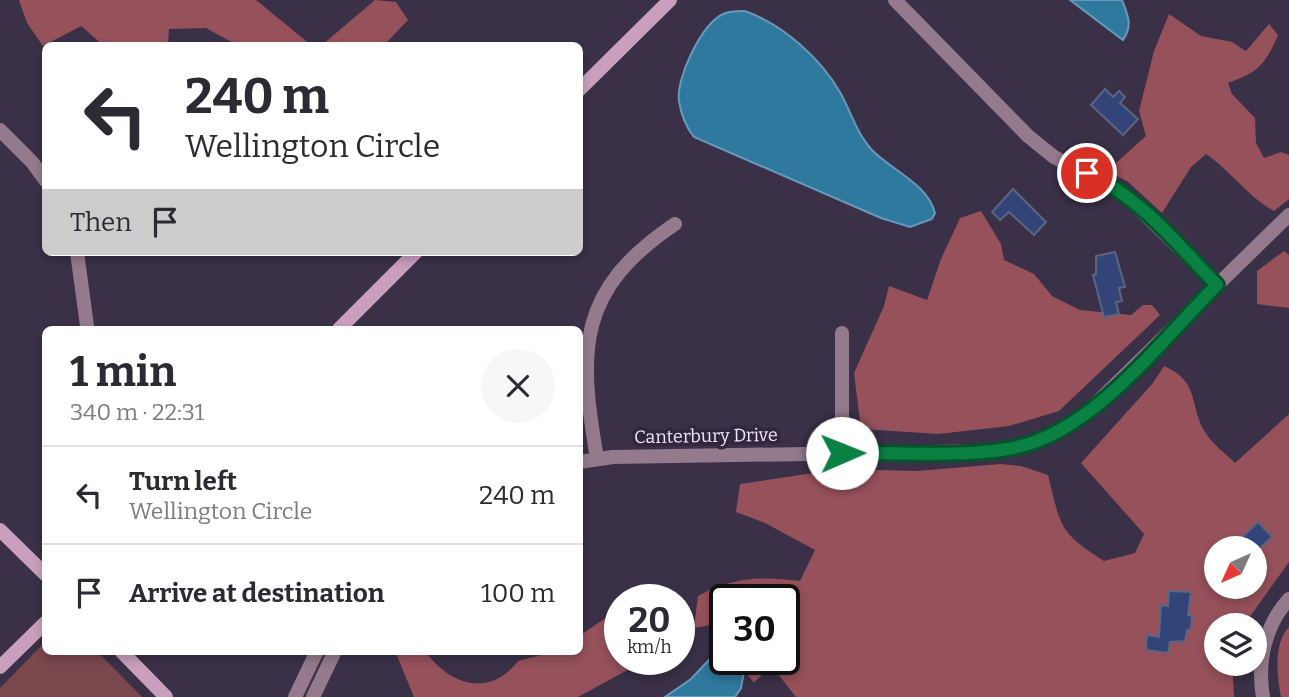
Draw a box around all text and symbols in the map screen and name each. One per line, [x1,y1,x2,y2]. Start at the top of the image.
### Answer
text: 240 m [185,67,329,126]
icon: left [70,70,161,161]
text: Wellington Circle [185,127,440,165]
pin [1057,143,1117,203]
icon: arrive [1068,154,1106,192]
icon: arrive [146,203,184,241]
text: Then [70,207,132,238]
text: 1 min [70,347,176,397]
button: close [481,349,555,423]
text: 340 m · 22:31 [70,398,204,426]
position arrow [805,416,879,490]
street label: Canterbury Drive [634,424,778,448]
text: Turn left [129,466,237,497]
icon: left [70,476,108,514]
text: 240 m [479,480,555,511]
text: Wellington Circle [129,497,312,525]
north arrow [1204,536,1267,598]
map controls [1204,536,1267,676]
icon: arrive [70,574,108,612]
text: Arrive at destination [129,578,384,609]
text: 100 m [481,578,555,609]
speed limit sign: 30 [709,584,800,675]
text: 20 [629,599,670,641]
button: layers [1204,613,1267,676]
text: km/h [627,636,672,658]

